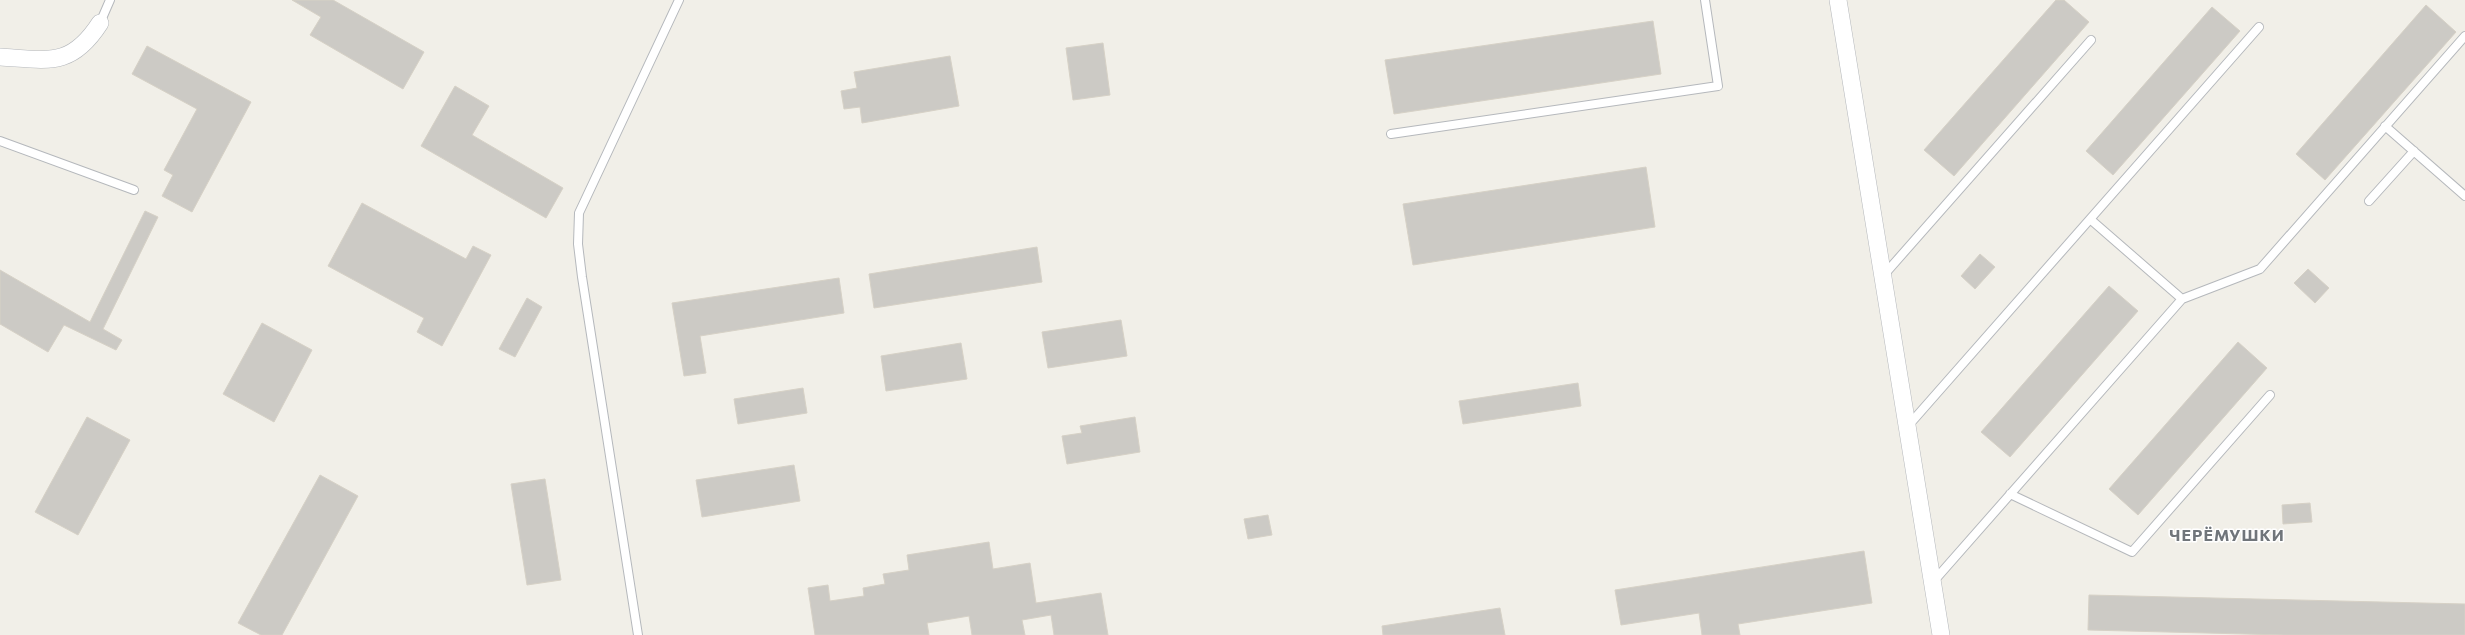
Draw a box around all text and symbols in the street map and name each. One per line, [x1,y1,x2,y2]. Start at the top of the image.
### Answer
district label: ЧЕРЁМУШКИ [2169,525,2285,544]

